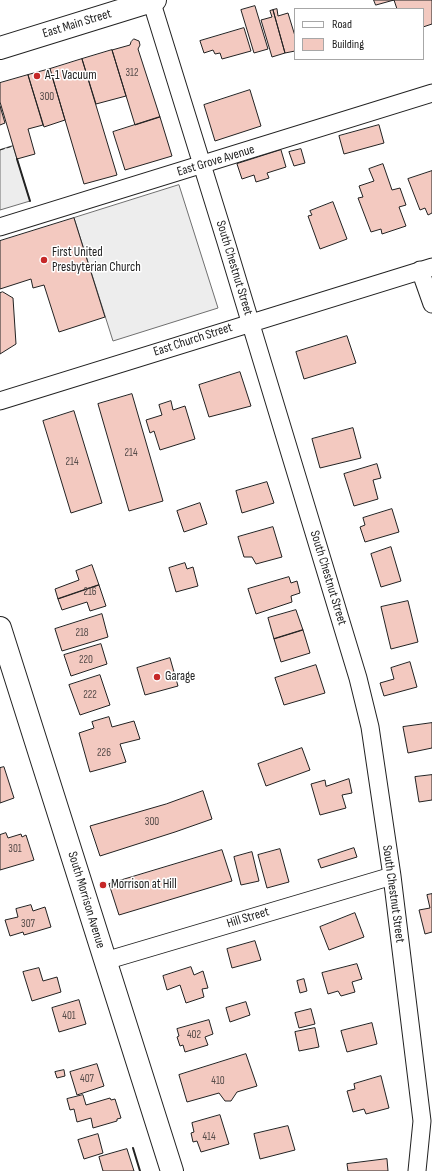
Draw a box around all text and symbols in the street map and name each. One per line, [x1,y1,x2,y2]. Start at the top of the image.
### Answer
street label: East Main Street [41,6,113,42]
legend [294,8,424,60]
text: Road [332,17,352,32]
text: Building [332,37,364,52]
house number: 312 [125,66,139,80]
place label: A-1 Vacuum [45,68,97,84]
marker: A-1 Vacuum [32,71,42,81]
house number: 300 [40,90,54,104]
street label: East Grove Avenue [175,142,257,180]
street label: South Chestnut Street [212,219,256,317]
place label: First United Presbyterian Church [52,245,141,276]
marker: First United Presbyterian Church [39,255,49,265]
street label: East Church Street [152,320,234,360]
house number: 214 [124,446,138,460]
house number: 214 [65,455,79,469]
street label: South Chestnut Street [306,529,350,627]
house number: 216 [83,585,97,599]
house number: 218 [75,626,89,640]
house number: 220 [79,653,93,667]
place label: Garage [165,669,195,685]
marker: Garage [152,672,162,682]
house number: 222 [83,688,97,702]
house number: 226 [97,746,111,760]
house number: 300 [145,815,159,829]
house number: 301 [8,842,22,856]
street label: South Chestnut Street [378,844,408,944]
street label: South Morrison Avenue [64,850,108,950]
place label: Morrison at Hill [111,877,177,893]
marker: Morrison at Hill [98,880,108,890]
street label: Hill Street [225,904,271,932]
house number: 307 [21,917,35,931]
house number: 401 [62,1009,76,1023]
house number: 402 [187,1028,201,1042]
house number: 407 [80,1072,94,1086]
house number: 410 [211,1074,225,1088]
house number: 414 [202,1130,216,1144]

